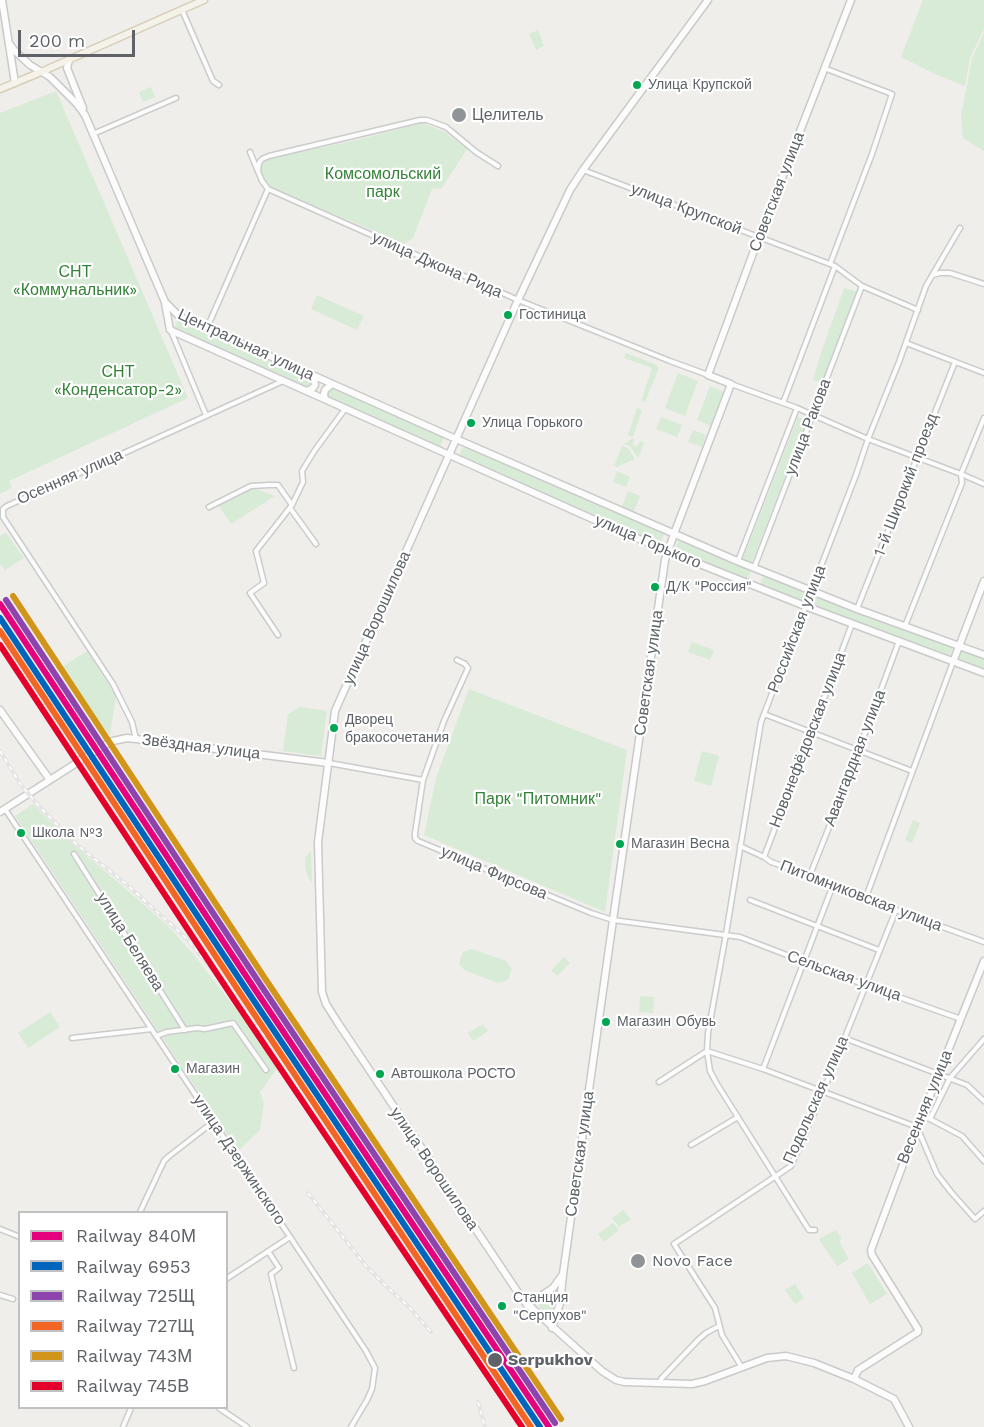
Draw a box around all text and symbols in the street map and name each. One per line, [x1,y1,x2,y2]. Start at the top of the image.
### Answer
scale bar [21,18,138,56]
text: 200 m [29,30,85,51]
place label: Улица Крупской [648,77,752,93]
marker: Улица Крупской [631,79,643,91]
place label: Целитель [472,105,544,125]
marker: Целитель [450,106,468,124]
street label: Советская улица [745,129,809,255]
park label: Комсомольский парк [325,164,441,202]
street label: улица Крупской [628,179,744,239]
street label: улица Джона Рида [369,228,505,302]
park label: СНТ «Коммунальник» [13,262,137,300]
street label: Центральная улица [175,305,317,385]
place label: Гостиница [519,307,586,323]
marker: Гостиница [502,309,514,321]
park label: СНТ «Конденсатор-2» [54,362,182,400]
street label: улица Ракова [781,376,835,478]
street label: 1-й Широкий проезд [870,411,942,559]
place label: Улица Горького [482,415,583,431]
marker: Улица Горького [465,417,477,429]
street label: Осенняя улица [14,445,126,509]
street label: улица Горького [592,511,704,573]
street label: улица Ворошилова [339,548,415,688]
street label: Российская улица [764,562,830,696]
place label: Д/К "Россия" [666,579,752,595]
marker: Д/К "Россия" [649,581,661,593]
street label: Советская улица [631,609,667,737]
street label: Новонефёдовская улица [766,650,850,830]
street label: Авангардная улица [820,687,890,829]
place label: Дворец бракосочетания [345,712,449,744]
marker: Дворец бракосочетания [328,722,340,734]
street label: Звёздная улица [141,730,261,764]
park label: Парк "Питомник" [475,789,601,809]
place label: Школа №3 [32,825,103,841]
marker: Школа №3 [15,827,27,839]
place label: Магазин Весна [631,836,729,852]
marker: Магазин Весна [614,838,626,850]
street label: улица Фирсова [438,842,550,904]
street label: Питомниковская улица [777,856,945,936]
street label: улица Беляева [92,889,168,995]
street label: Сельская улица [784,946,904,1006]
place label: Магазин Обувь [617,1014,716,1030]
marker: Магазин Обувь [600,1016,612,1028]
street label: Подольская улица [779,1033,853,1167]
street label: Весенняя улица [893,1047,957,1167]
place label: Магазин [186,1061,240,1077]
marker: Магазин [169,1063,181,1075]
place label: Автошкола РОСТО [391,1066,516,1082]
marker: Автошкола РОСТО [374,1068,386,1080]
street label: Советская улица [562,1090,598,1218]
street label: улица Дзержинского [188,1091,290,1229]
street label: улица Ворошилова [386,1104,482,1234]
legend [18,1211,228,1409]
text: Railway 840М [76,1225,196,1246]
place label: Novo Face [652,1251,733,1271]
marker: Novo Face [629,1252,647,1270]
text: Railway 6953 [76,1256,191,1277]
text: Railway 725Щ [76,1285,195,1306]
place label: Станция "Серпухов" [513,1290,587,1322]
marker: Станция "Серпухов" [496,1300,508,1312]
text: Railway 727Щ [76,1315,194,1336]
text: Railway 743М [76,1345,192,1366]
place label: Serpukhov [508,1350,593,1370]
marker: Serpukhov [486,1351,504,1369]
text: Railway 745В [76,1375,189,1396]

